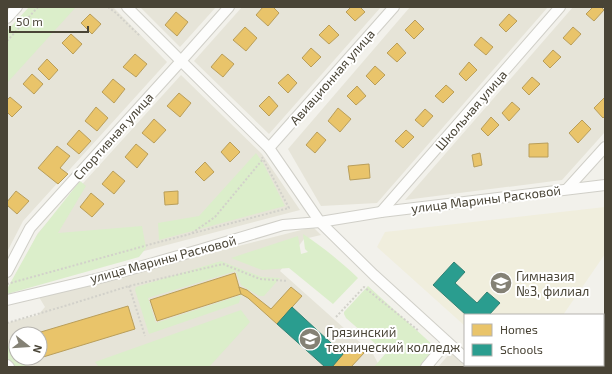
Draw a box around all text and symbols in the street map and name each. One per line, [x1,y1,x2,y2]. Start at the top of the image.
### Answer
scale bar [10,8,88,34]
text: 50 m [16,14,43,28]
street label: Авиационная улица [286,26,378,128]
street label: Школьная улица [432,67,510,153]
street label: Спортивная улица [70,89,156,183]
street label: улица Марины Расковой [410,182,562,216]
street label: улица Марины Расковой [88,232,238,286]
place label: Гимназия №3, филиал [516,268,589,299]
school or university icon: Гимназия №3, филиал [488,270,514,296]
legend [464,314,604,366]
text: Homes [500,322,538,336]
place label: Грязинский технический колледж [326,324,460,355]
north arrow [8,326,48,366]
school or university icon: Грязинский технический колледж [297,326,323,352]
text: Schools [500,342,543,356]
text: N [31,343,45,355]

